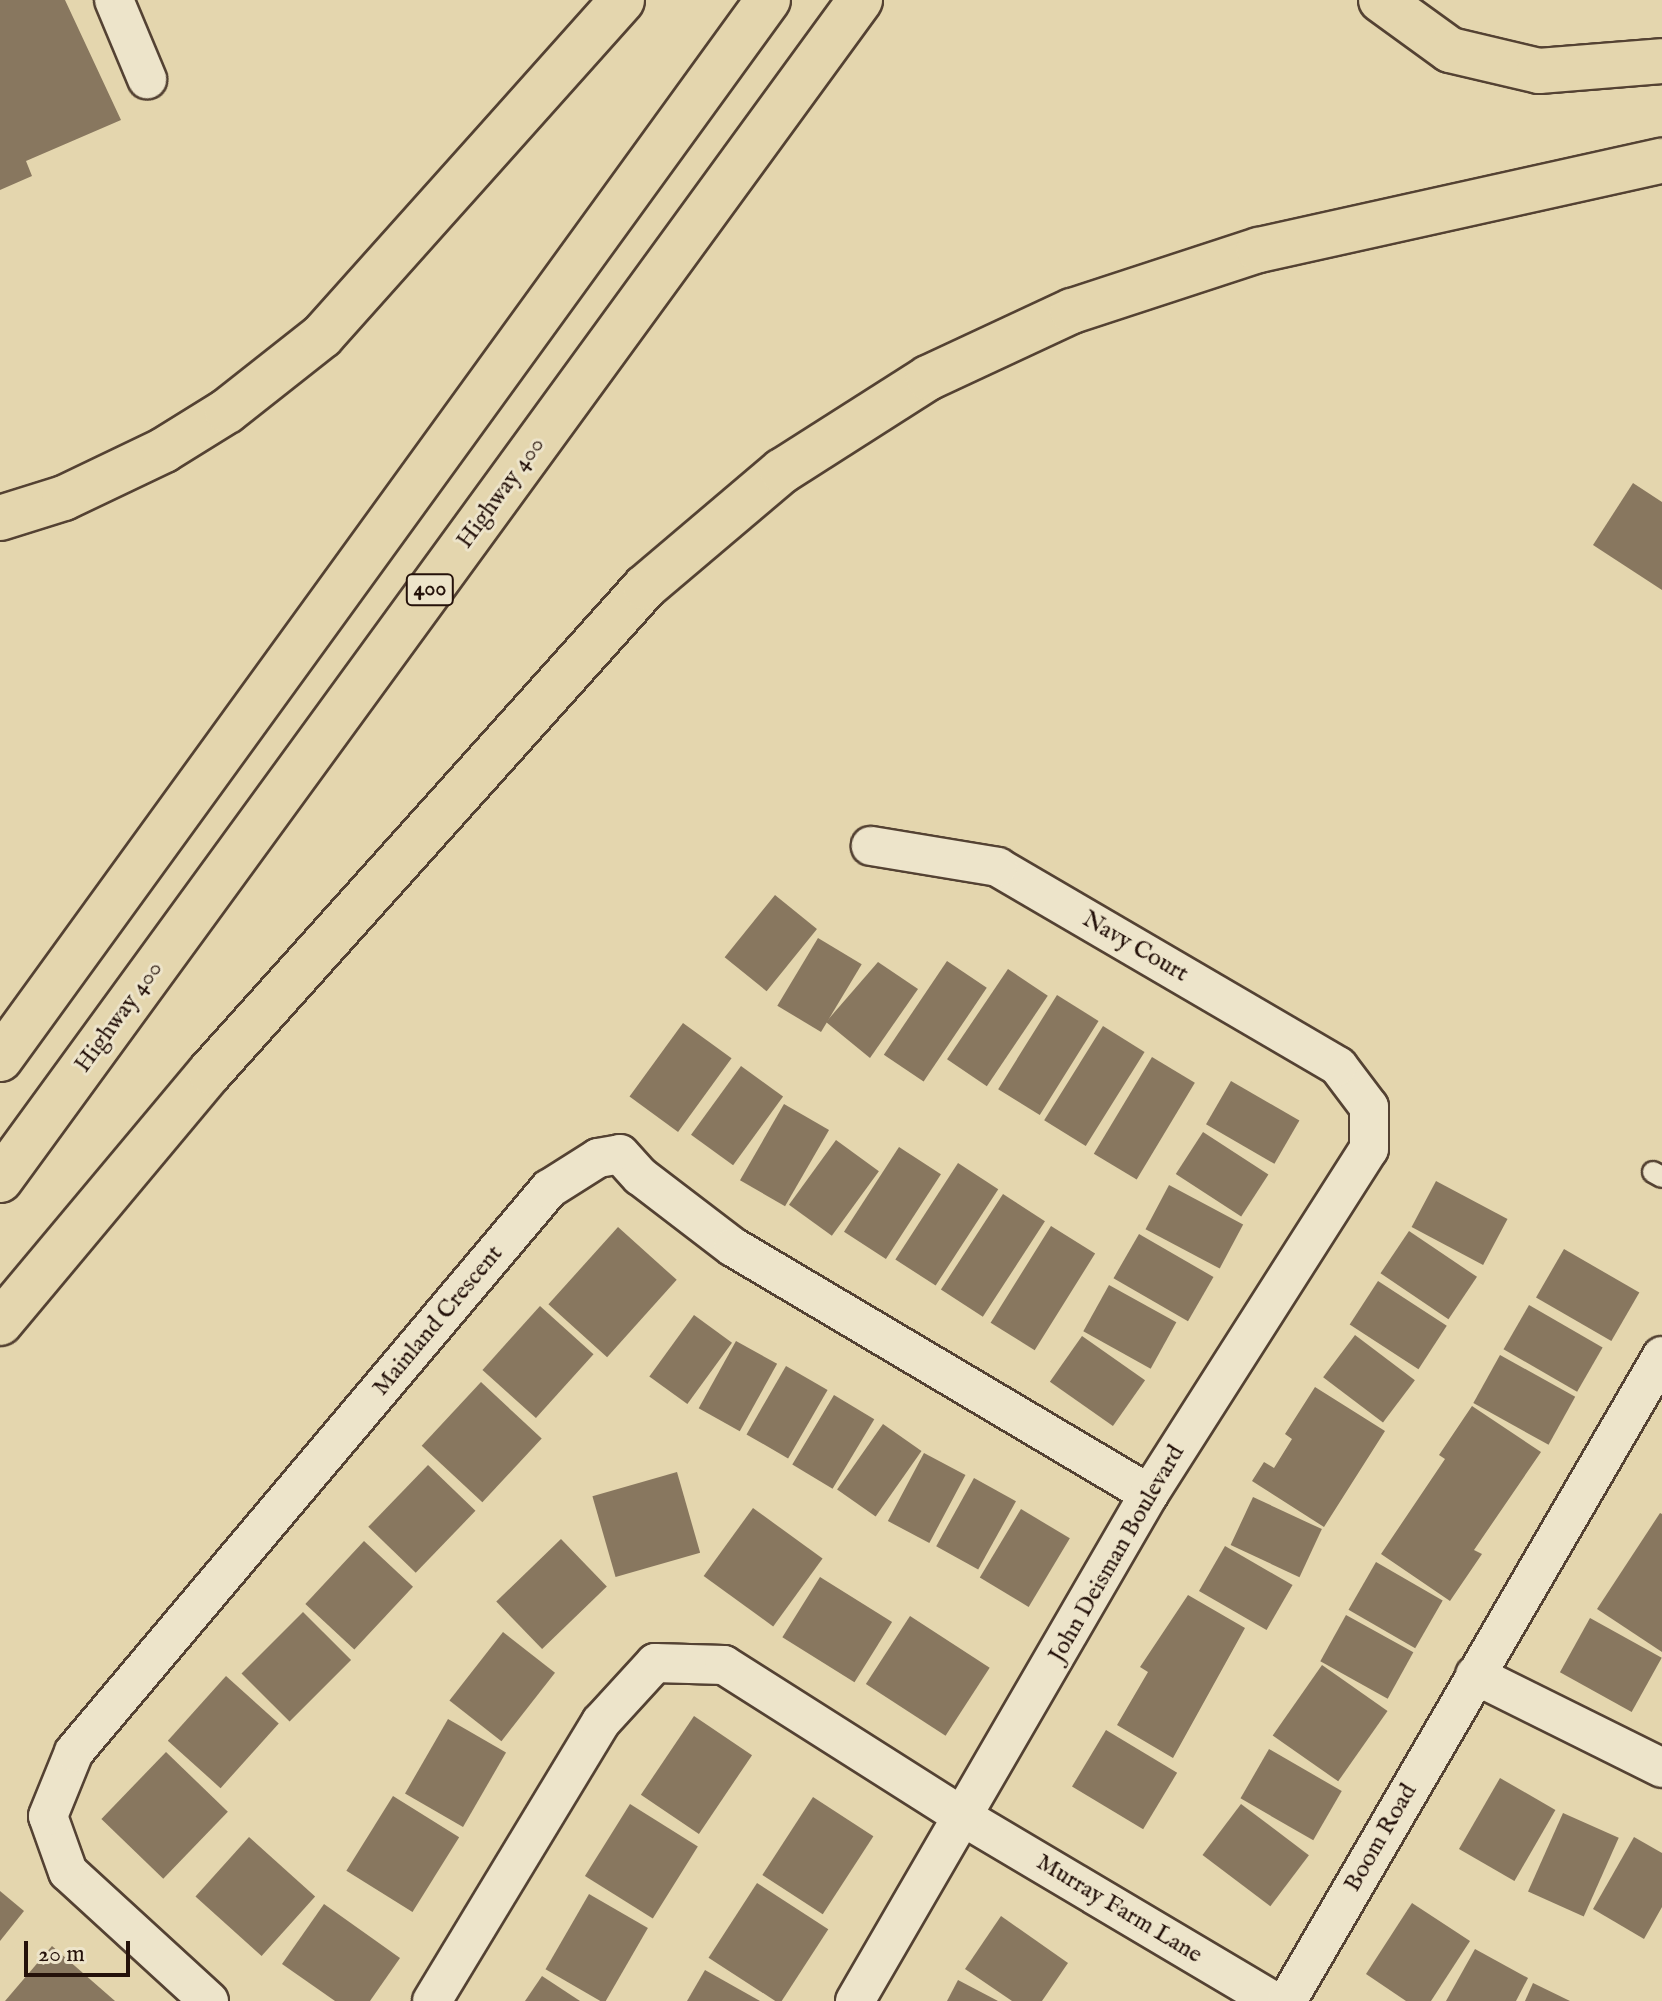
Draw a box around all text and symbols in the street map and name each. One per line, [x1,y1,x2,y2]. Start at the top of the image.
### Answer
street label: Highway 400 [451,432,551,554]
road number: 400 [404,572,456,608]
street label: Navy Court [1077,905,1193,989]
street label: Highway 400 [69,956,169,1078]
street label: Mainland Crescent [367,1240,509,1402]
street label: John Deisman Boulevard [1043,1440,1191,1668]
street label: Boom Road [1339,1779,1423,1897]
street label: Murray Farm Lane [1031,1848,1207,1970]
scale bar [28,1925,134,1975]
text: 20 m [38,1939,85,1970]

